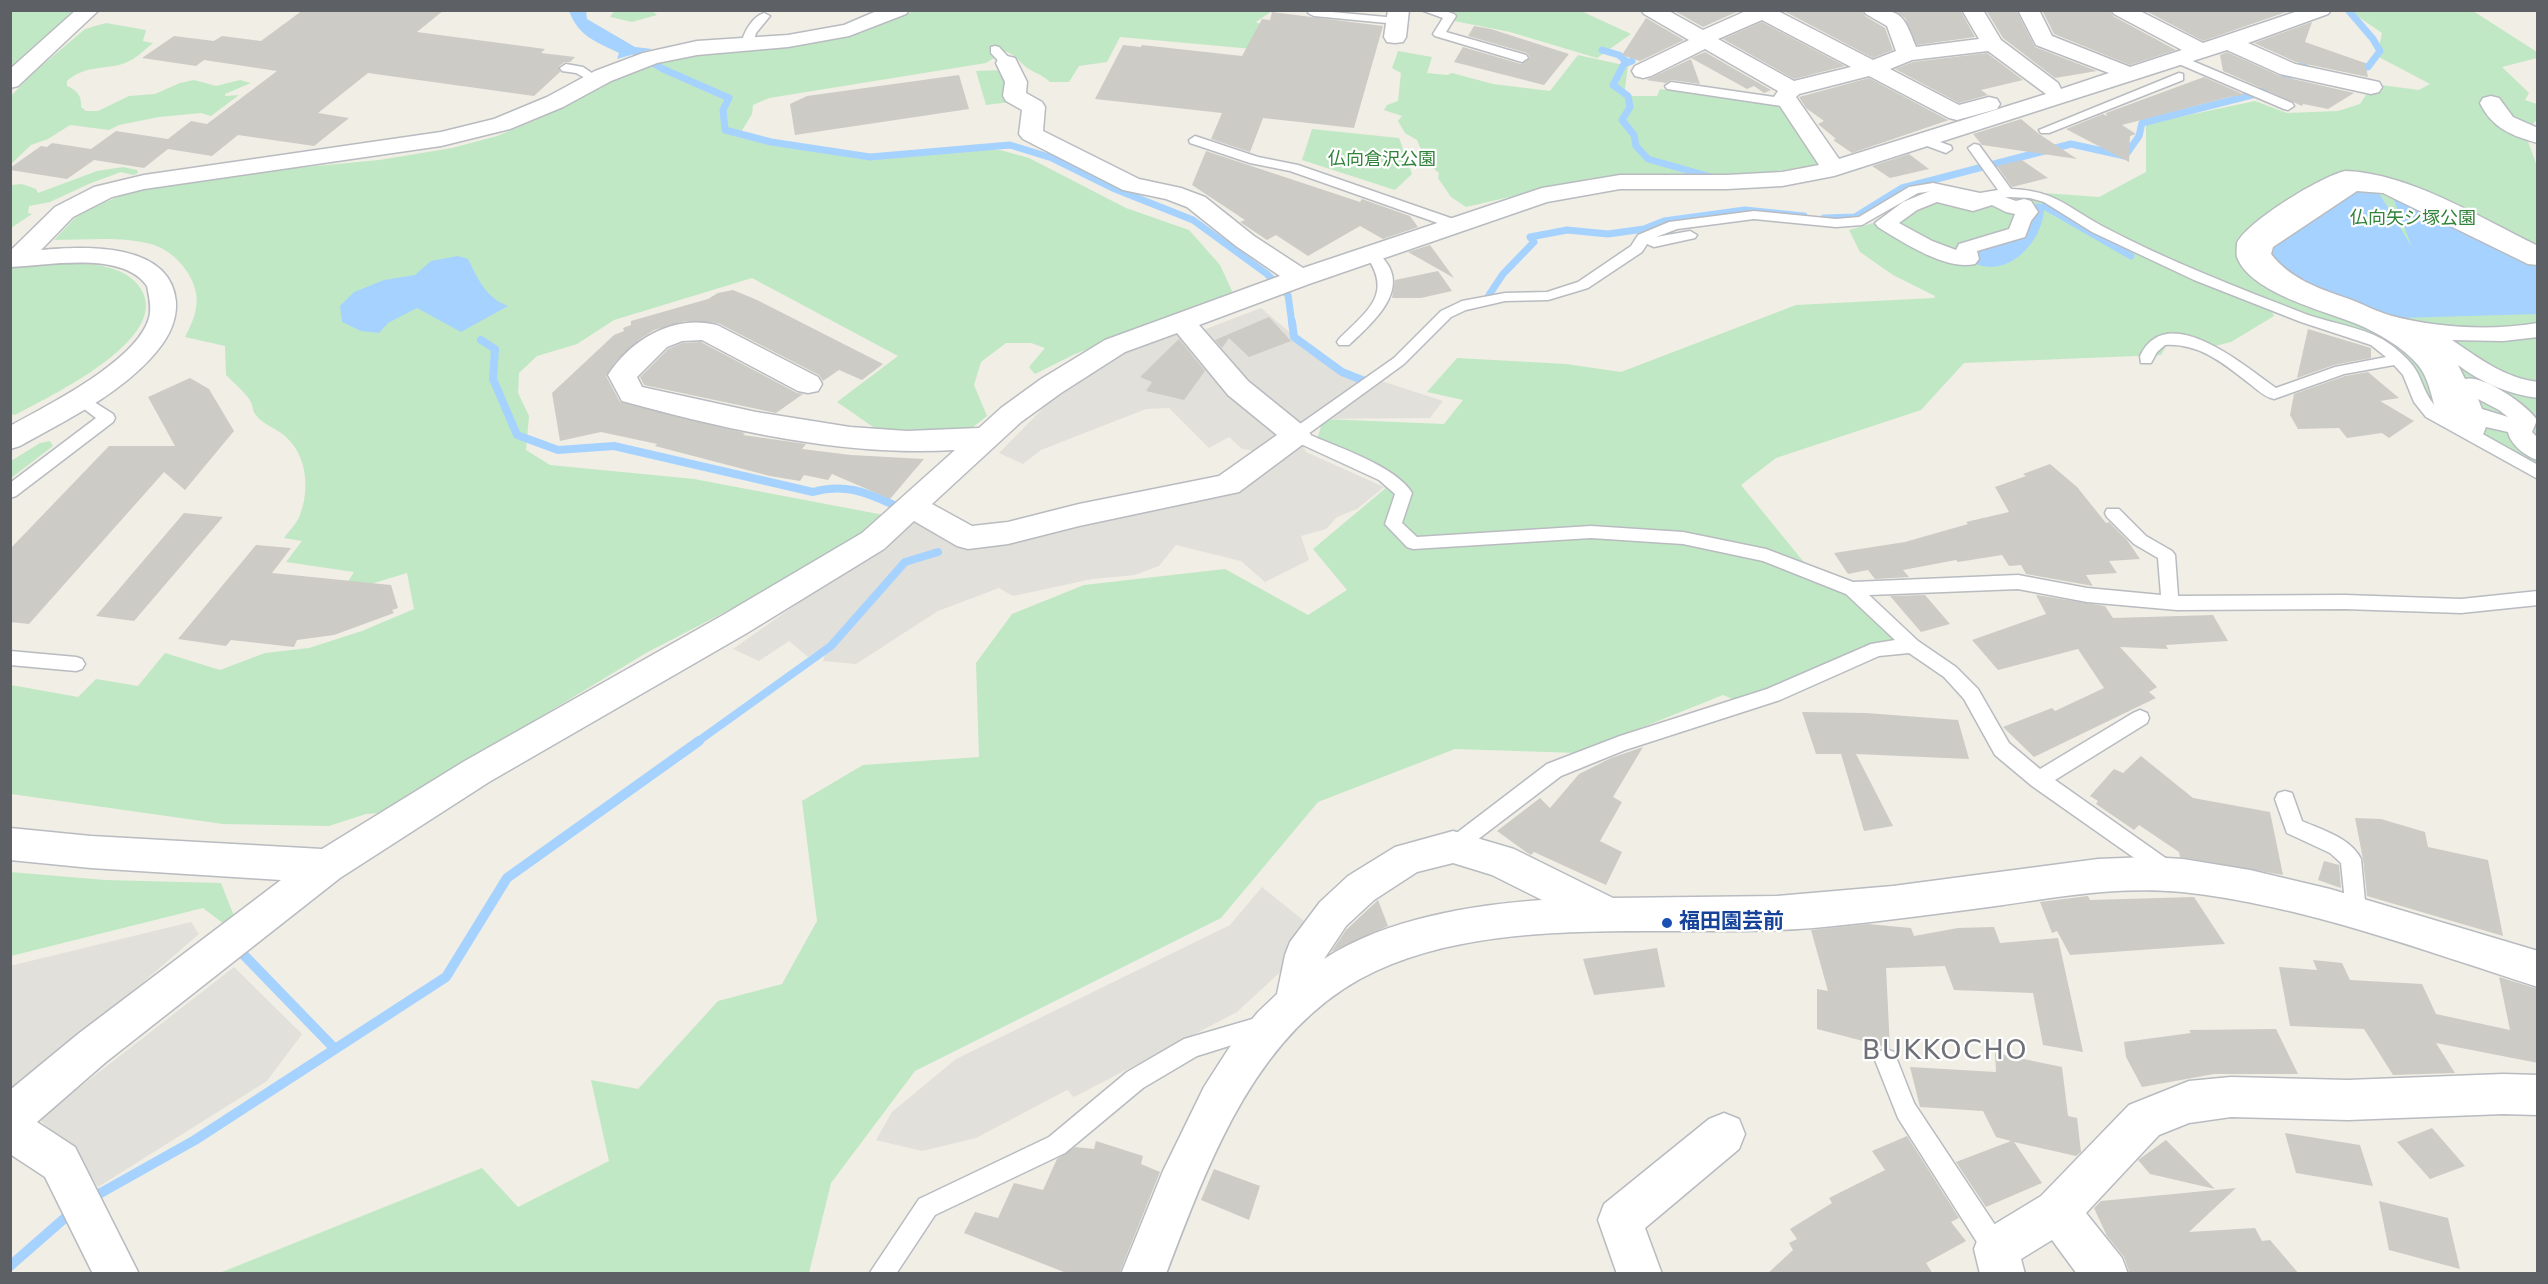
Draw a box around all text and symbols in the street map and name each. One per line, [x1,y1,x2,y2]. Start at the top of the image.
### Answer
park label: 仏向倉沢公園 [1328,149,1436,171]
park label: 仏向矢シ塚公園 [2350,208,2476,230]
place label: 福田園芸前 [1679,910,1784,936]
marker: 福田園芸前 [1660,916,1674,930]
district label: BUKKOCHO [1862,1036,2028,1068]

